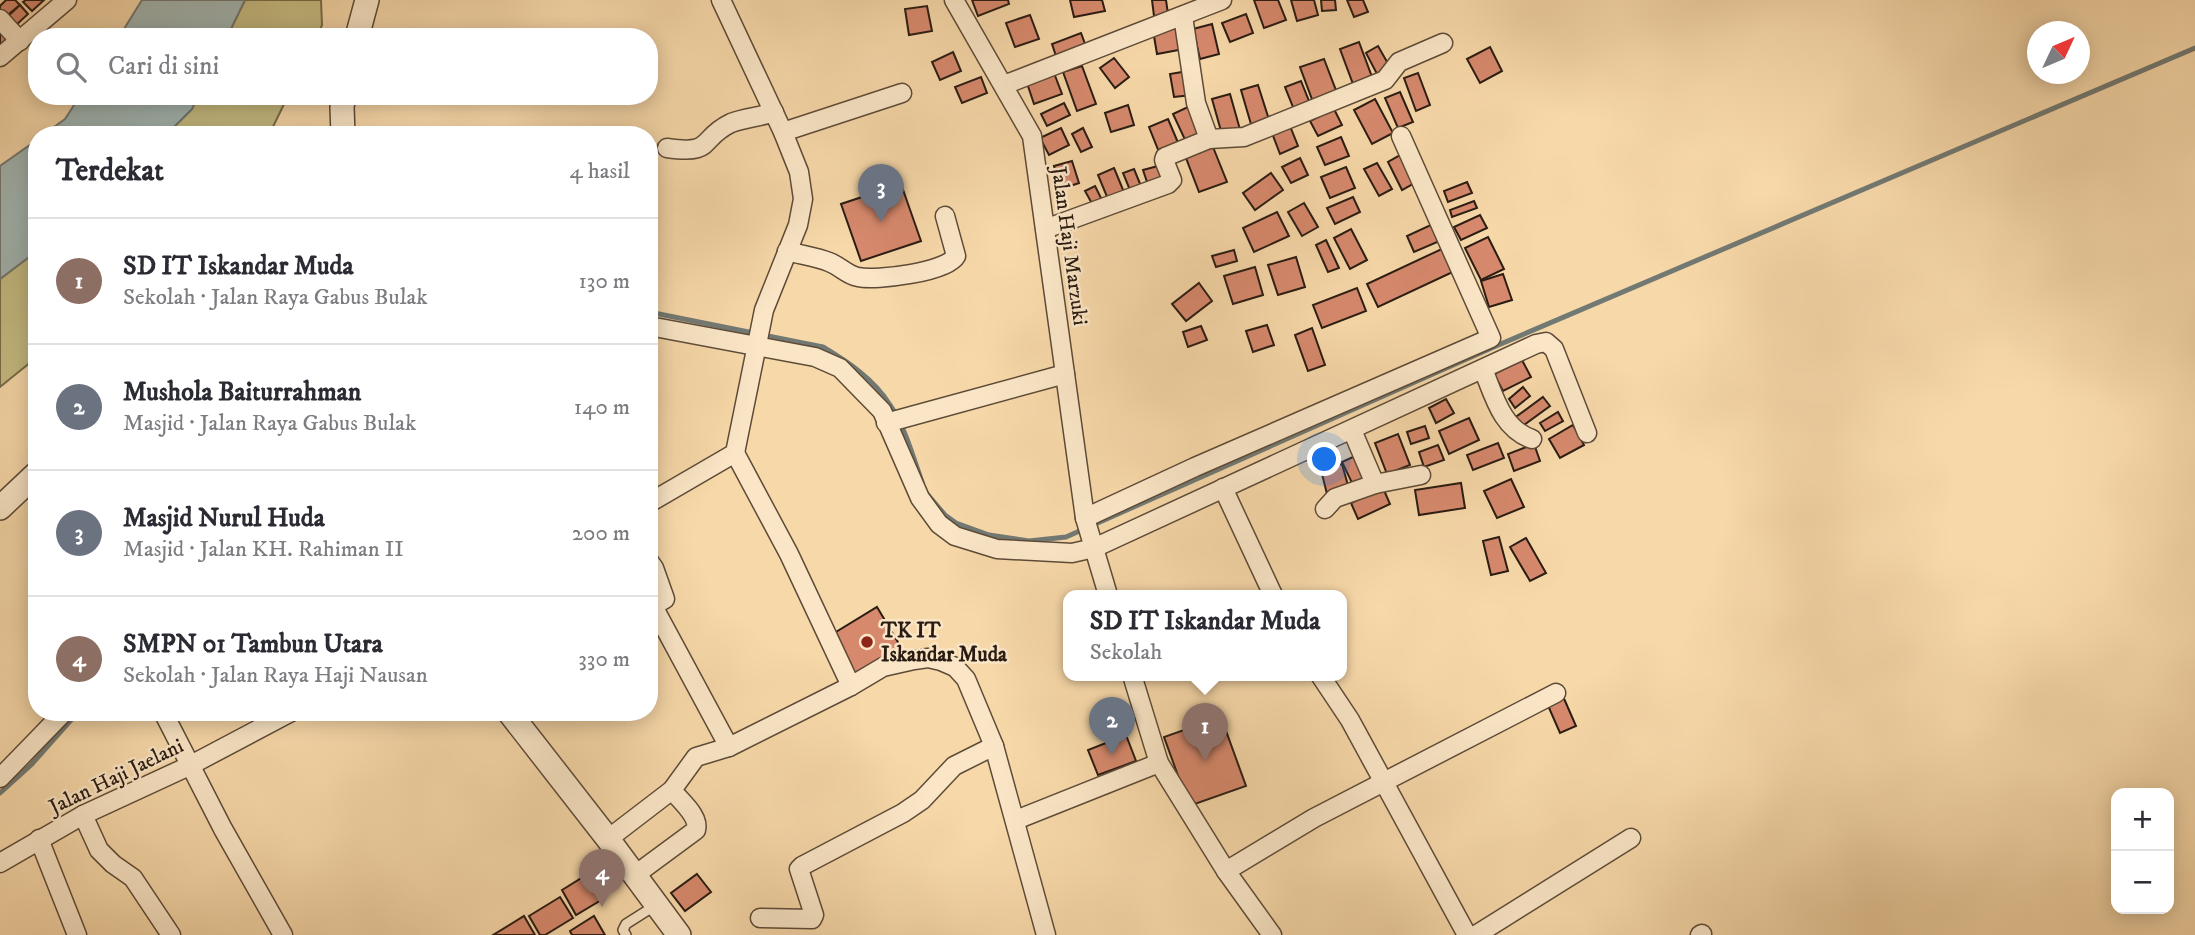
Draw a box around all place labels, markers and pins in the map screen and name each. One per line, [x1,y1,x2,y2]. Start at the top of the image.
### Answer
pin: 3 [858,164,904,222]
place label: TK IT Iskandar Muda [880,618,1008,668]
marker: TK IT Iskandar Muda [859,634,875,650]
pin: 2 [1089,697,1135,755]
pin: 1 [1182,703,1228,761]
pin: 4 [579,849,625,907]

